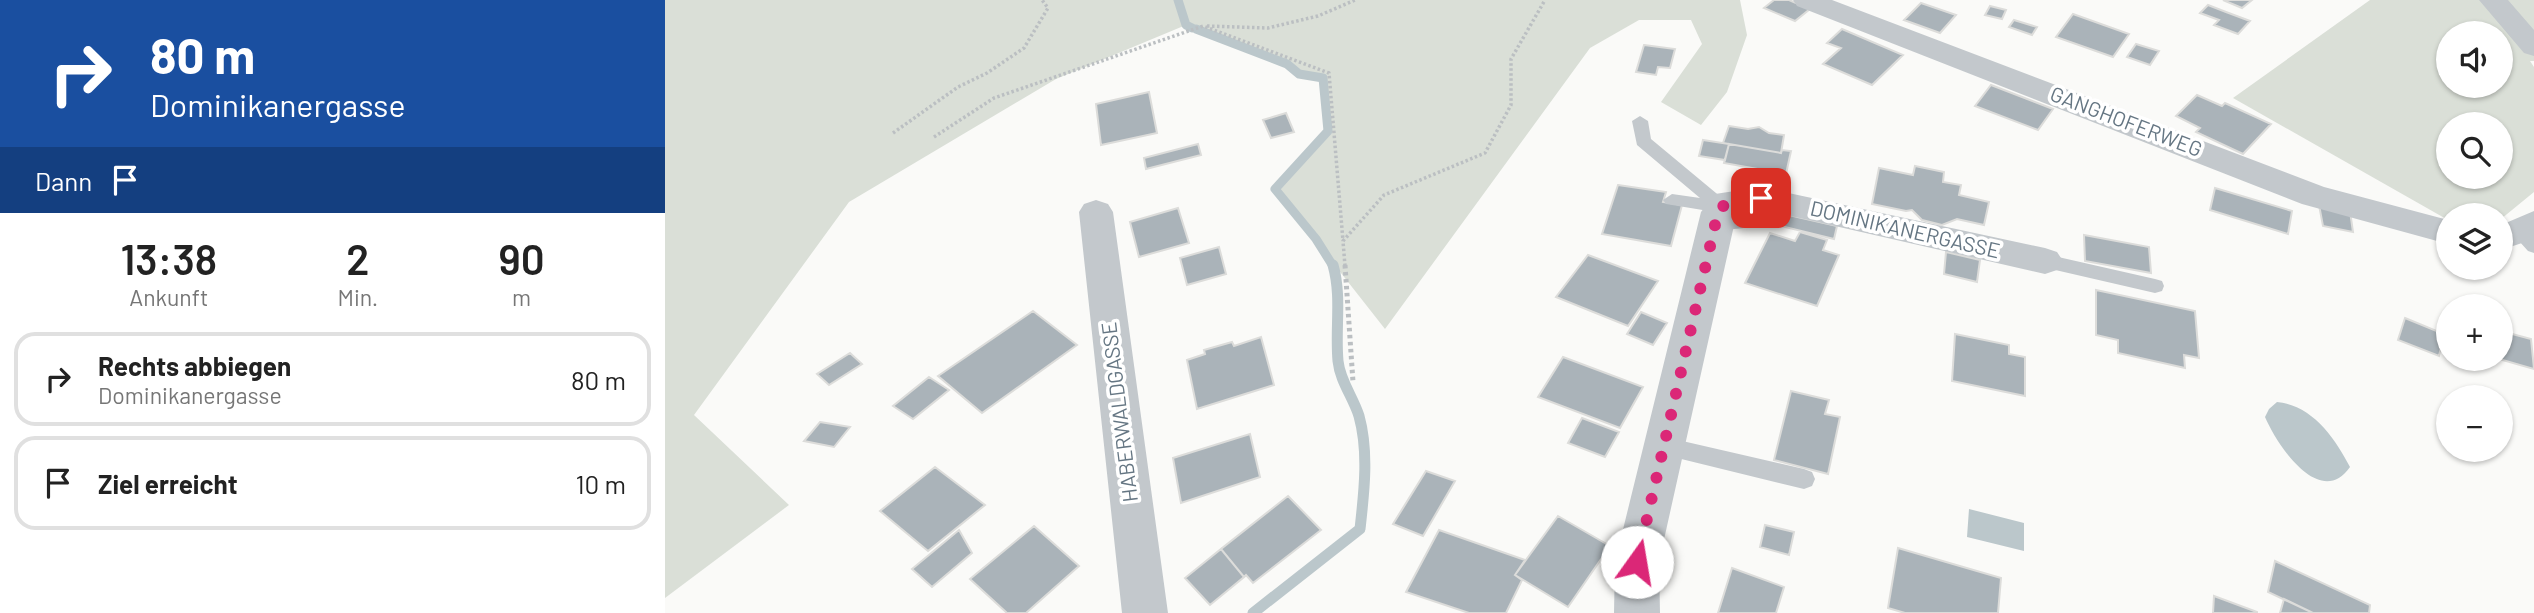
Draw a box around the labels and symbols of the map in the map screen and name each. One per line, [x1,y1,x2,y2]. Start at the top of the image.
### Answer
street label: GANGHOFERWEG [2047,80,2206,161]
pin [1731,168,1791,228]
street label: DOMINIKANERGASSE [1808,195,2003,263]
street label: HABERWALDGASSE [1095,321,1142,504]
position arrow [1600,525,1674,599]

